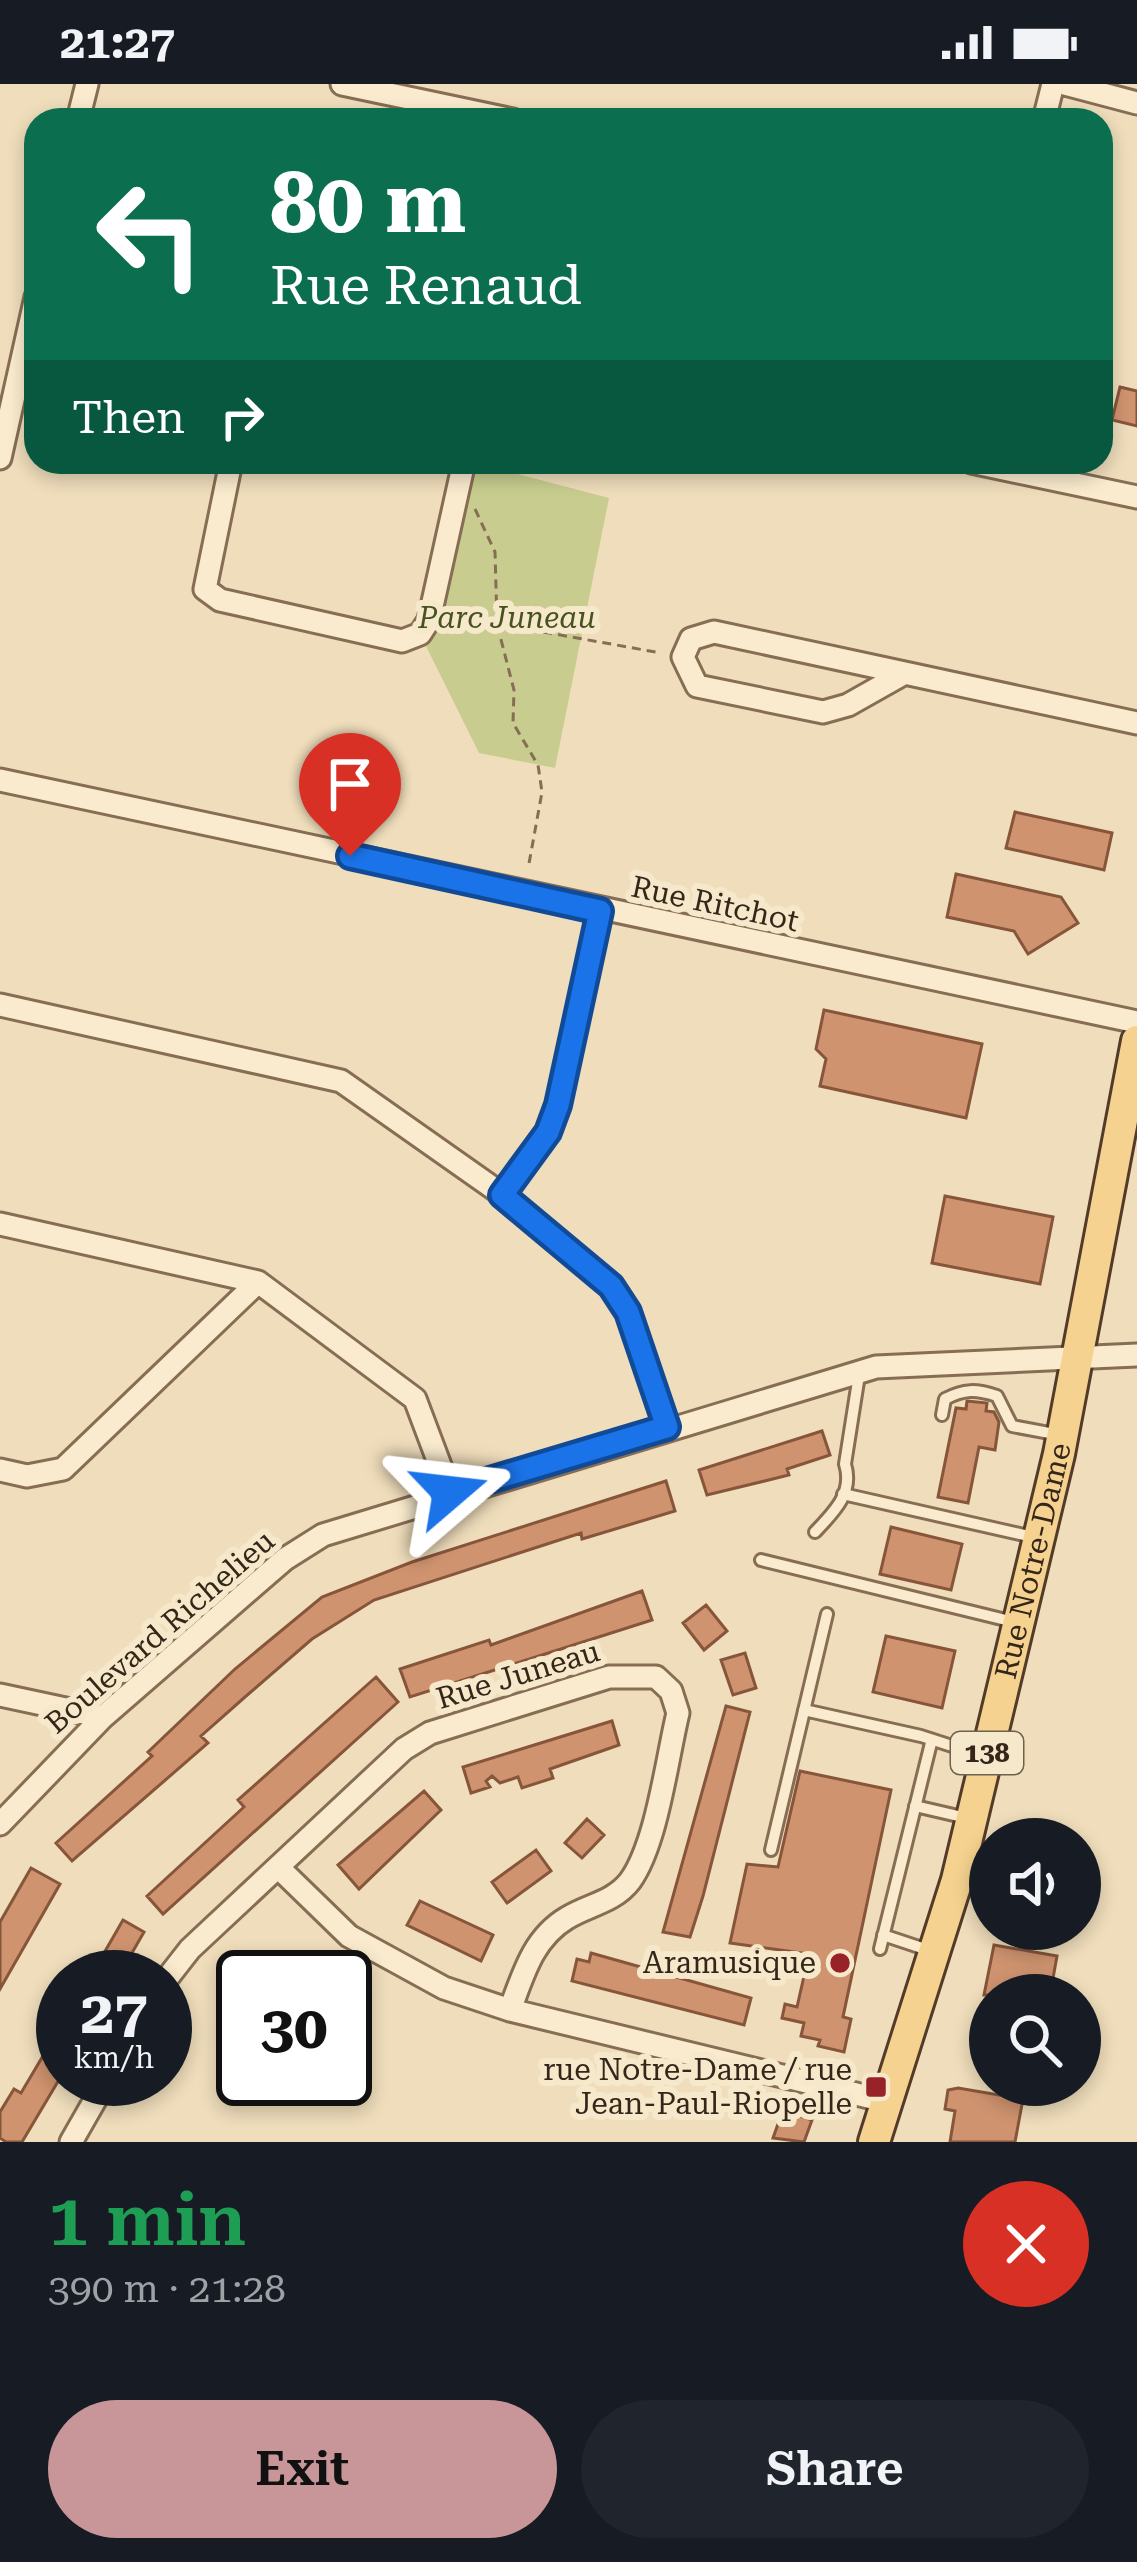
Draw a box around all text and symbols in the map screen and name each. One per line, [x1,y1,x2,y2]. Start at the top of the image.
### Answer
text: 21:27 [60,16,175,69]
text: 80 m [270,154,466,252]
icon: left [72,156,228,312]
text: Rue Renaud [270,254,582,317]
icon: right [209,384,275,450]
text: Then [72,391,185,444]
park label: Parc Juneau [417,600,596,635]
pin [299,733,401,856]
icon: arrive [317,751,383,817]
street label: Rue Ritchot [628,869,802,938]
position arrow [387,1429,513,1555]
street label: Rue Notre-Dame [988,1440,1078,1682]
street label: Boulevard Richelieu [38,1523,281,1740]
street label: Rue Juneau [432,1633,604,1716]
road number: 138 [951,1732,1023,1774]
map controls [969,1818,1101,2106]
button: sound [969,1818,1101,1950]
place label: Aramusique [643,1945,816,1980]
speed limit sign: 30 [216,1950,372,2106]
marker: Aramusique [827,1950,853,1976]
button: search [969,1974,1101,2106]
text: 27 [80,1977,148,2048]
text: km/h [74,2040,154,2075]
place label: rue Notre-Dame / rue Jean-Paul-Riopelle [543,2052,852,2121]
marker: rue Notre-Dame / rue Jean-Paul-Riopelle [863,2074,889,2100]
text: 1 min [48,2178,246,2263]
button: close [963,2181,1089,2307]
text: 390 m · 21:28 [48,2266,286,2312]
button: Exit [48,2400,557,2538]
button: Share [581,2400,1089,2538]

